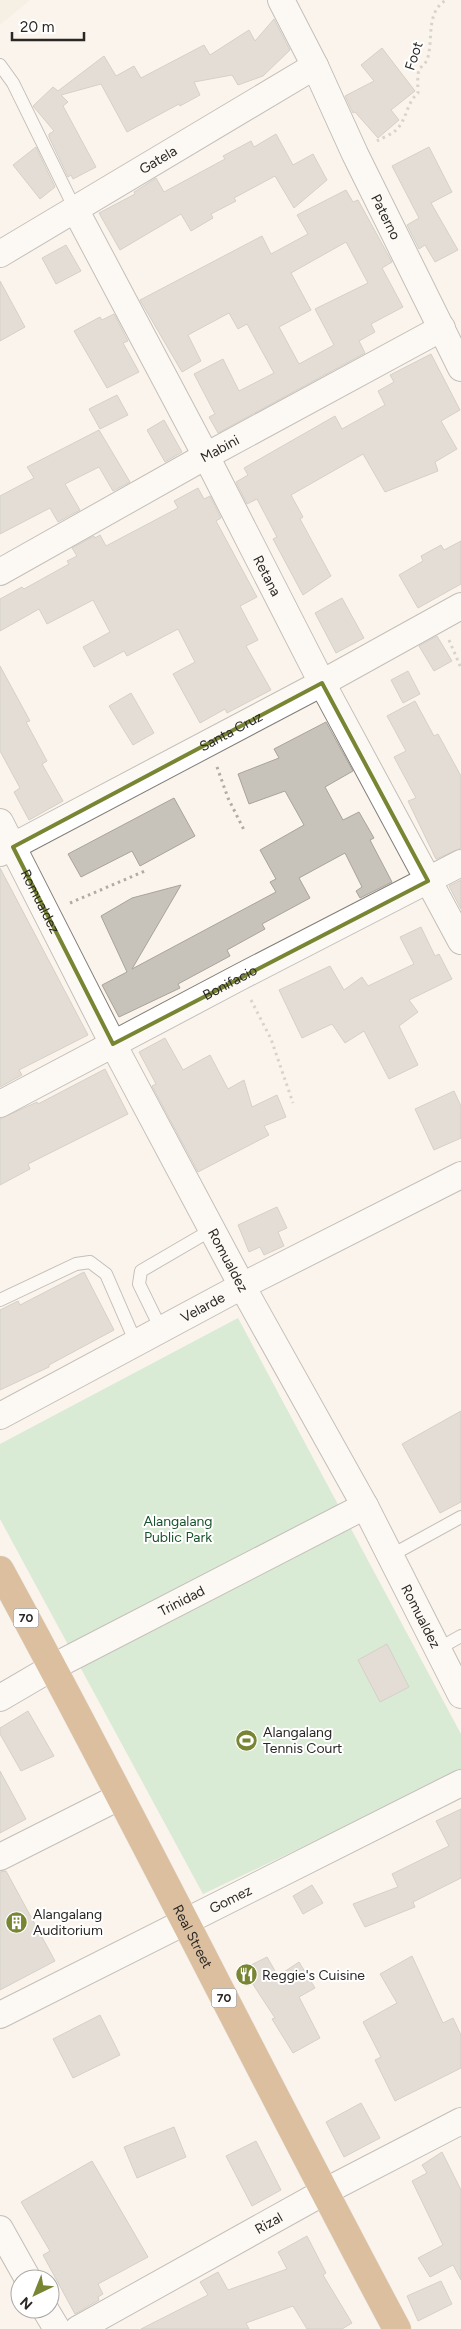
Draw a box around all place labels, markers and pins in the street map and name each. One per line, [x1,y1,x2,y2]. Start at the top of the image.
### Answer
place label: Alangalang Tennis Court [263,1724,342,1757]
sports icon: Alangalang Tennis Court [235,1728,259,1752]
place label: Alangalang Auditorium [33,1906,103,1939]
building icon: Alangalang Auditorium [5,1910,29,1934]
restaurant icon: Reggie's Cuisine [234,1963,258,1987]
place label: Reggie's Cuisine [262,1967,365,1984]

